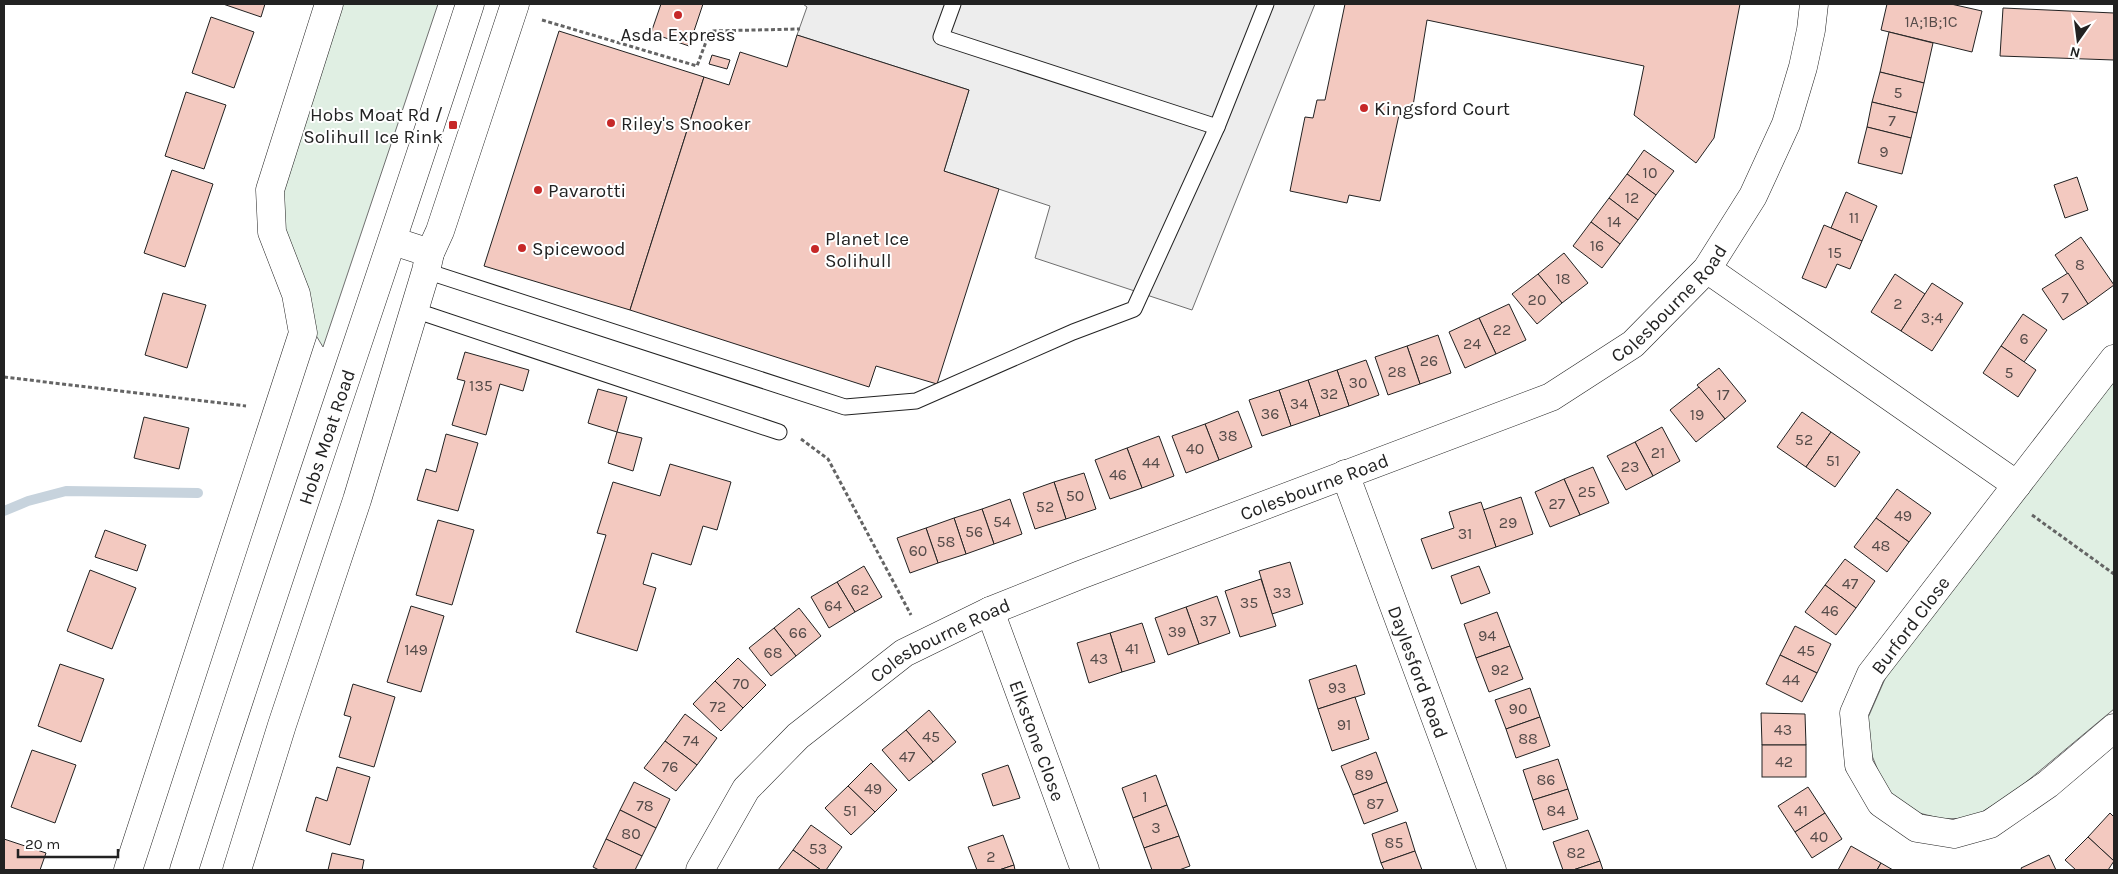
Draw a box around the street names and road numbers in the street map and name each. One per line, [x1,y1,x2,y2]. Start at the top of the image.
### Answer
street label: Colesbourne Road [1607,241,1732,367]
street label: Hobs Moat Road [294,367,360,508]
street label: Colesbourne Road [1237,449,1392,525]
street label: Burford Close [1867,572,1955,679]
street label: Colesbourne Road [866,594,1014,687]
street label: Daylesford Road [1383,603,1452,741]
street label: Elkstone Close [1004,677,1069,804]

